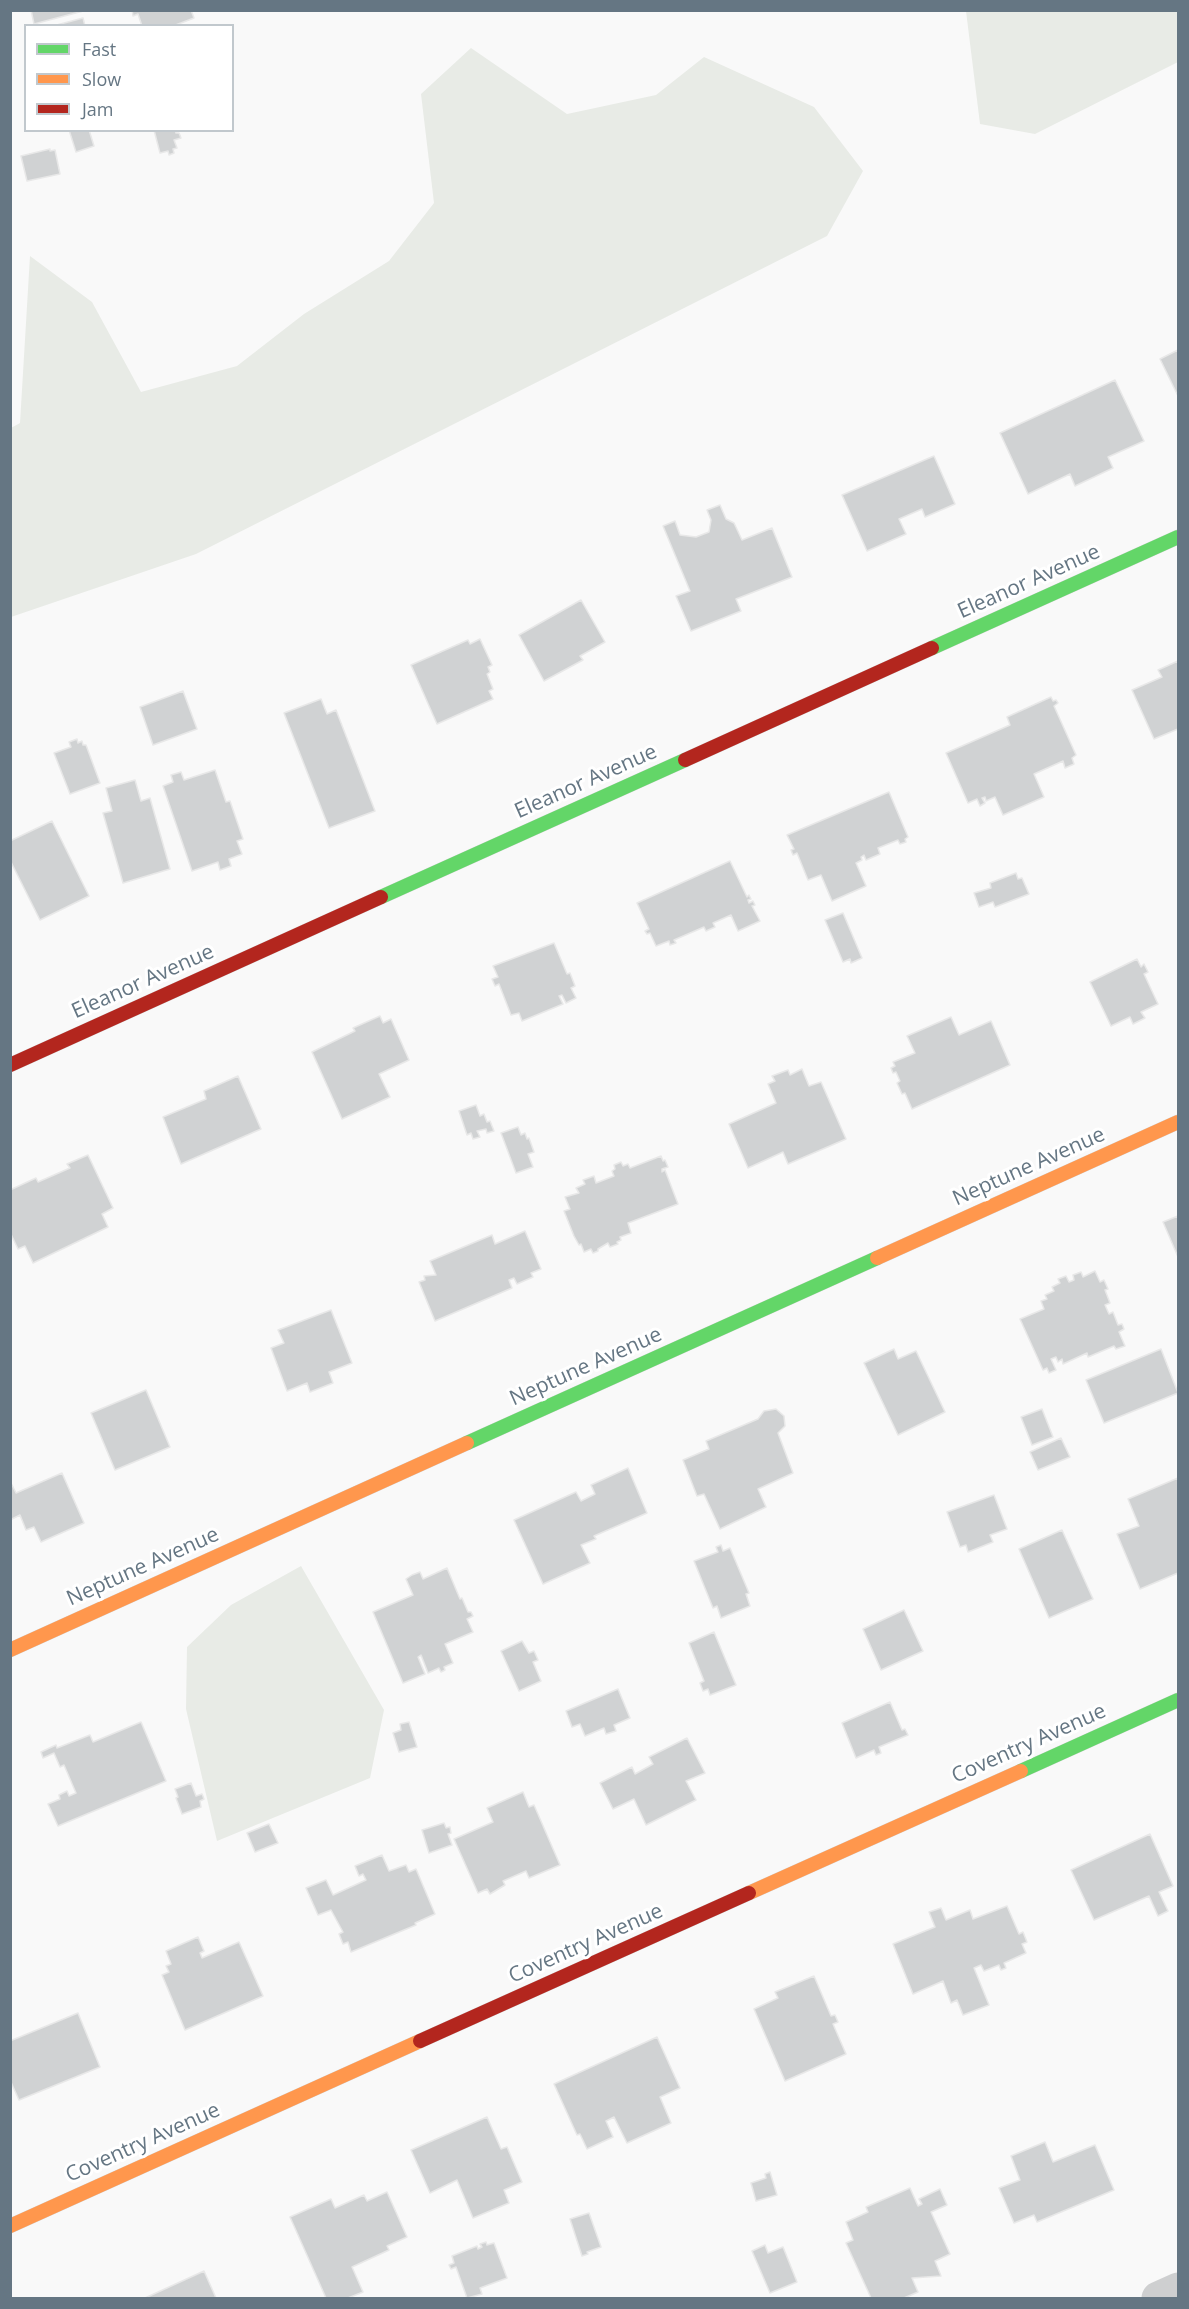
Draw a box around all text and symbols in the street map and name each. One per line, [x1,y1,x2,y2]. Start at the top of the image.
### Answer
legend [24,24,234,132]
text: Fast [82,37,116,61]
text: Slow [82,67,121,91]
text: Jam [82,97,114,121]
street label: Eleanor Avenue [954,539,1104,625]
street label: Eleanor Avenue [511,739,661,825]
street label: Eleanor Avenue [68,939,218,1025]
street label: Neptune Avenue [949,1122,1109,1212]
street label: Neptune Avenue [506,1322,666,1412]
street label: Neptune Avenue [63,1522,223,1612]
street label: Coventry Avenue [948,1699,1110,1789]
street label: Coventry Avenue [505,1899,667,1989]
street label: Coventry Avenue [62,2098,224,2188]

